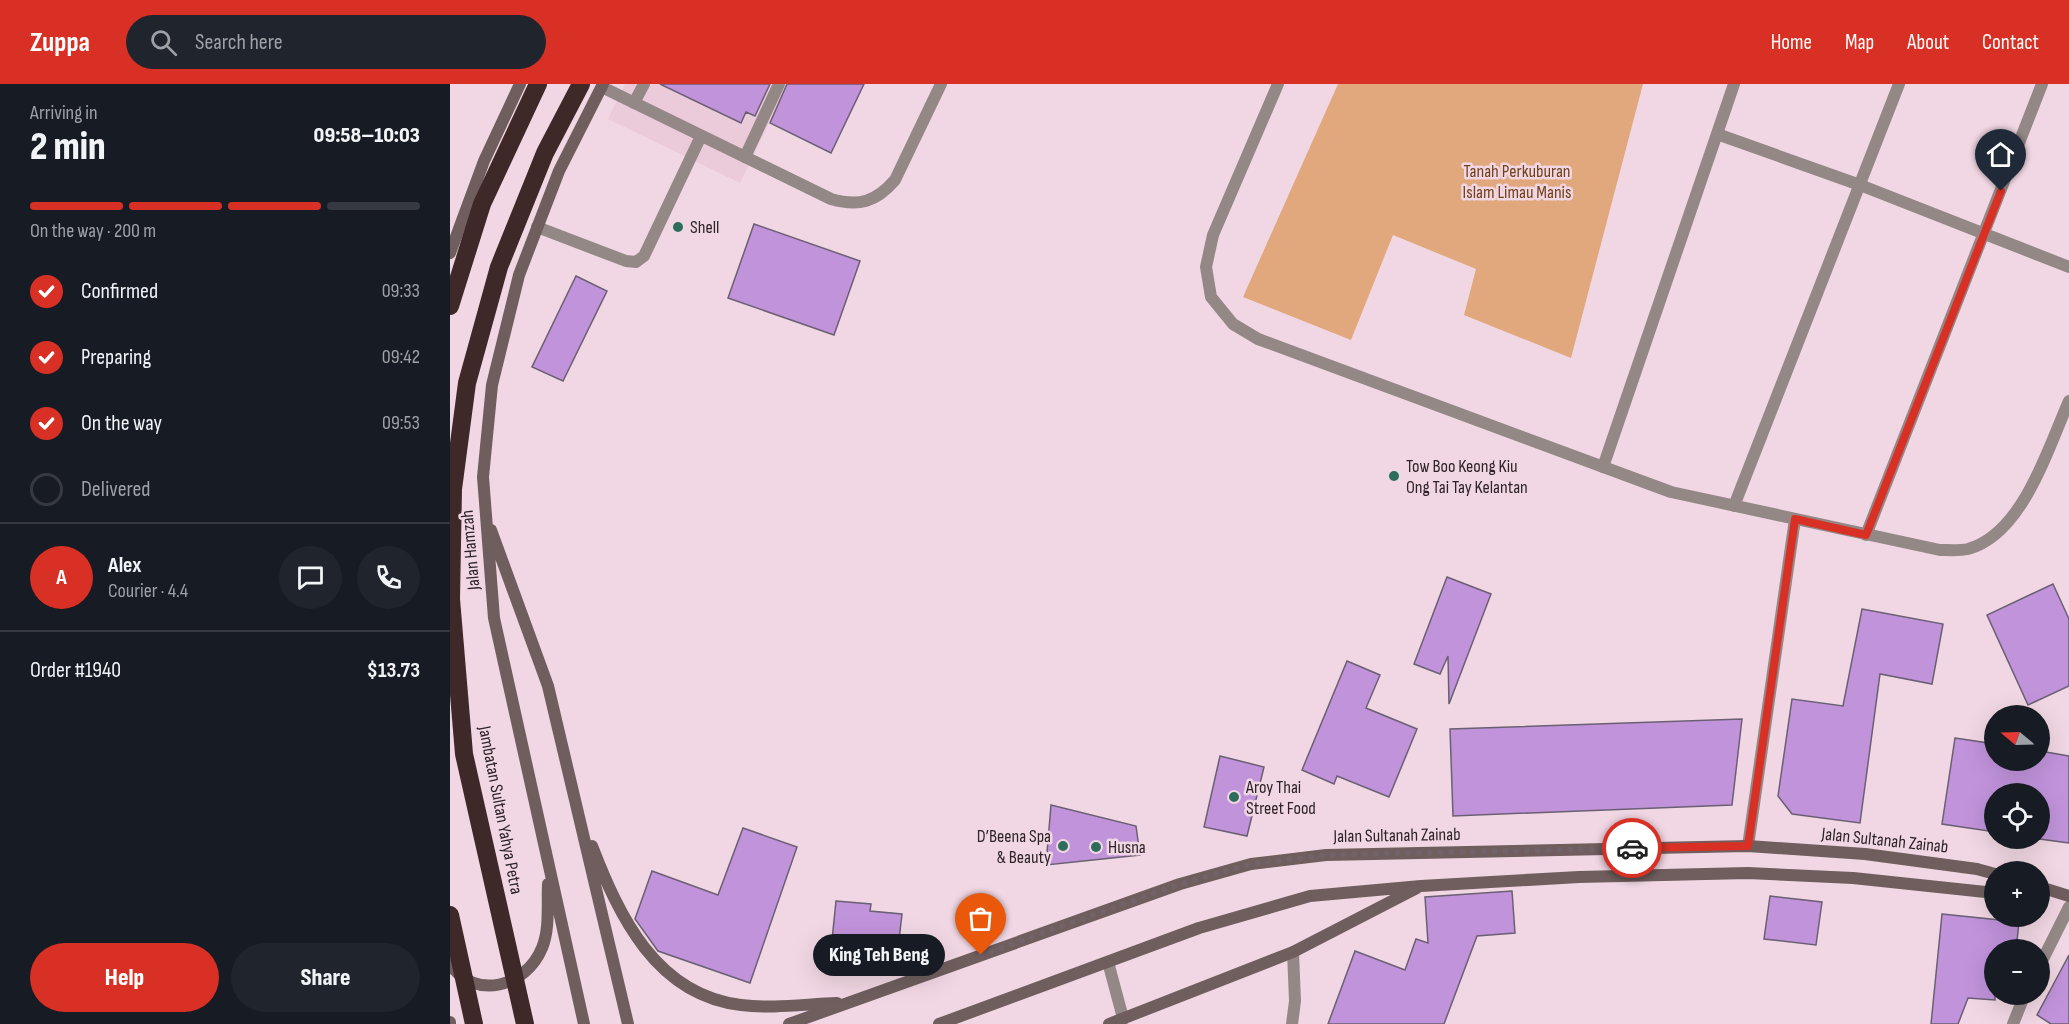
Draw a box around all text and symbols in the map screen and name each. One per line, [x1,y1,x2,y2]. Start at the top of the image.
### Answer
search box [126,15,546,69]
text: Zuppa [30,26,90,59]
icon: search [147,26,180,59]
text: Search here [195,29,283,56]
text: Home [1771,30,1812,55]
text: Map [1845,30,1874,55]
text: About [1907,30,1949,55]
text: Contact [1982,30,2039,55]
text: Arriving in [30,101,98,125]
text: 09:58–10:03 [314,122,420,149]
text: 2 min [30,124,106,171]
pin [1975,129,2026,191]
icon: home [1984,138,2017,171]
park label: Tanah Perkuburan Islam Limau Manis [1463,161,1571,203]
place label: Shell [690,217,719,238]
text: On the way · 200 m [30,219,156,243]
marker: Shell [671,220,685,234]
icon: check [30,275,63,308]
text: Confirmed [81,278,158,305]
text: 09:33 [382,279,420,303]
icon: check [30,341,63,374]
text: Preparing [81,344,151,371]
text: 09:42 [382,345,420,369]
icon: check [30,407,63,440]
text: On the way [81,410,162,437]
text: 09:53 [382,411,420,435]
place label: Tow Boo Keong Kiu Ong Tai Tay Kelantan [1406,456,1528,498]
marker: Tow Boo Keong Kiu Ong Tai Tay Kelantan [1387,469,1401,483]
text: Delivered [81,476,150,503]
street label: Jalan Hamzah [457,509,485,592]
button: chat [279,546,342,609]
button: phone [357,546,420,609]
text: Alex [108,552,141,579]
text: A [56,564,67,591]
text: Courier · 4.4 [108,579,188,603]
text: Order #1940 [30,657,121,684]
text: $13.73 [367,657,420,684]
north arrow [1984,705,2050,771]
map controls [1984,705,2050,1005]
street label: Jambatan Sultan Yahya Petra [474,723,527,896]
place label: Aroy Thai Street Food [1245,777,1316,819]
button: locate [1984,783,2050,849]
marker: Aroy Thai Street Food [1227,790,1241,804]
courier [1602,818,1662,878]
street label: Jalan Sultanah Zainab [1820,823,1949,858]
street label: Jalan Sultanah Zainab [1332,824,1461,847]
place label: D’Beena Spa & Beauty [977,826,1051,868]
icon: car [1616,832,1649,865]
place label: Husna [1108,837,1146,858]
marker: D’Beena Spa & Beauty [1056,839,1070,853]
marker: Husna [1089,840,1103,854]
button: + [1984,861,2050,927]
pin [955,893,1006,955]
icon: bag [964,902,997,935]
callout: King Teh Beng [813,934,945,976]
button: − [1984,939,2050,1005]
button: Help [30,943,219,1012]
button: Share [231,943,420,1012]
text: King Teh Beng [829,943,929,967]

